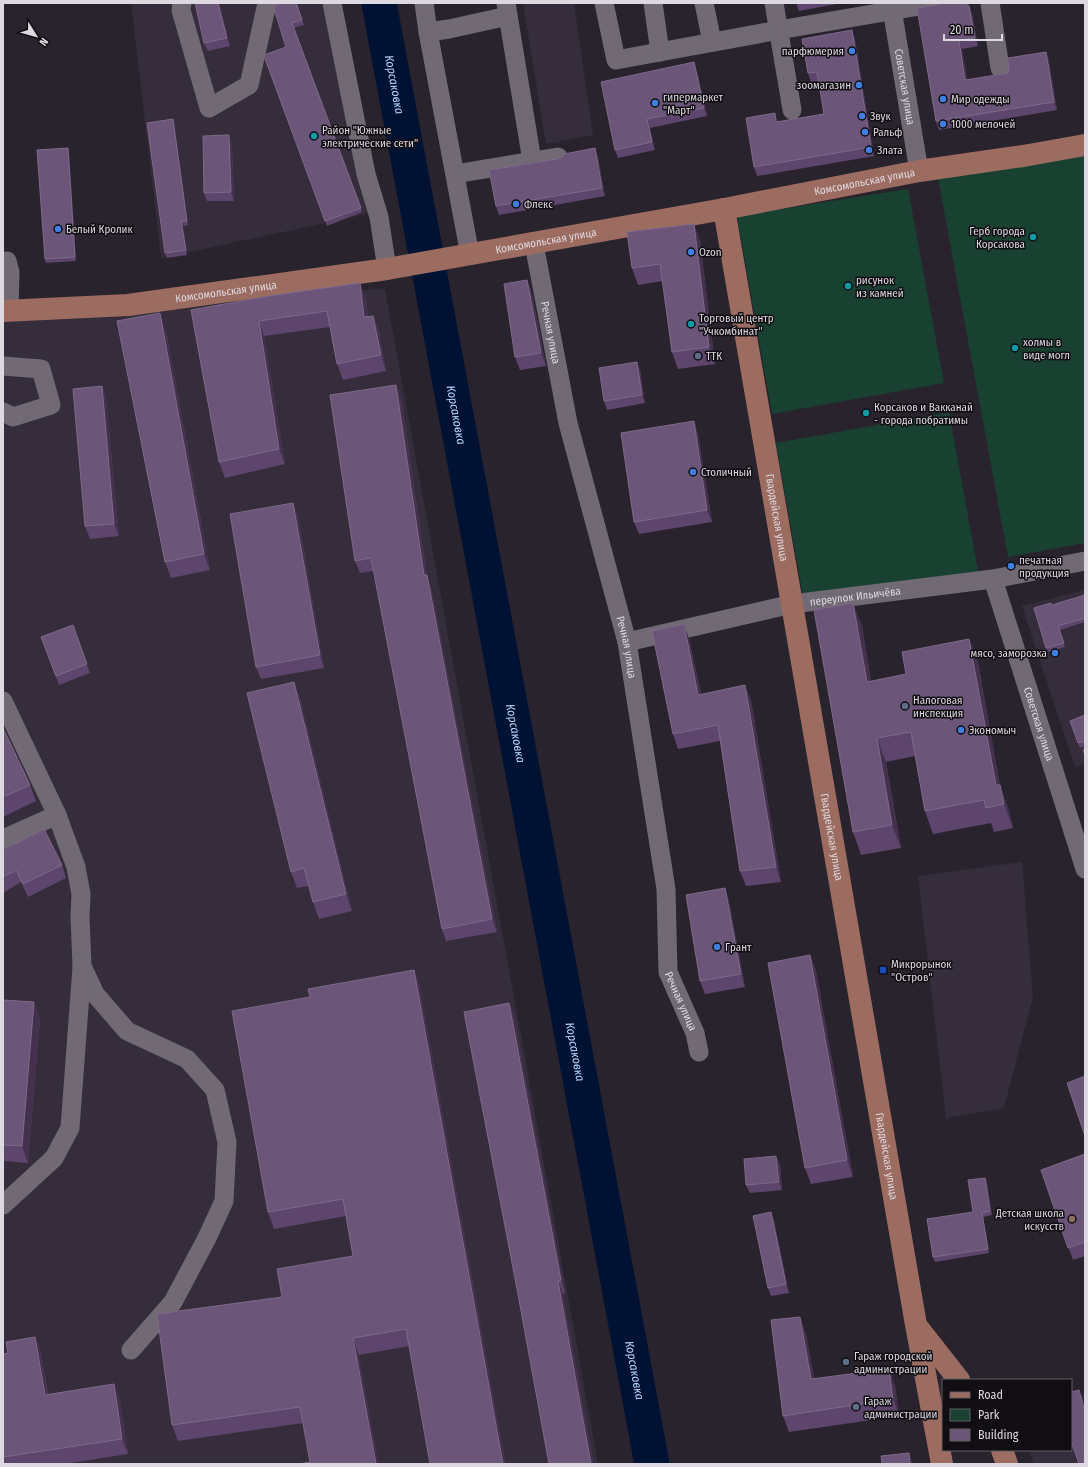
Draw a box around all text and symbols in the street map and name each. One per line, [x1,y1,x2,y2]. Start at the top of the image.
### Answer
north arrow [16,16,56,56]
scale bar [944,16,1002,42]
text: 20 m [950,23,974,37]
text: N [36,35,51,48]
place label: парфюмерия [782,45,844,58]
marker: парфюмерия [847,46,857,56]
street label: Советская улица [892,48,918,126]
water label: Корсаковка [382,54,407,115]
place label: зоомагазин [797,79,851,92]
marker: зоомагазин [854,80,864,90]
place label: гипермаркет "Март" [663,91,723,117]
place label: Мир одежды [951,93,1010,106]
marker: Мир одежды [938,94,948,104]
marker: гипермаркет "Март" [650,98,660,108]
place label: Звук [870,110,892,123]
marker: Звук [857,111,867,121]
place label: 1000 мелочей [951,118,1015,131]
marker: 1000 мелочей [938,119,948,129]
place label: Район "Южные электрические сети" [322,124,418,150]
place label: Ральф [873,126,902,139]
marker: Ральф [860,127,870,137]
marker: Район "Южные электрические сети" [309,131,319,141]
place label: Злата [877,144,903,157]
marker: Злата [864,145,874,155]
street label: Комсомольская улица [813,165,916,198]
place label: Флекс [524,198,553,211]
marker: Флекс [511,199,521,209]
place label: Белый Кролик [66,223,134,236]
marker: Белый Кролик [53,224,63,234]
street label: Комсомольская улица [494,225,597,256]
place label: Герб города Корсакова [969,225,1025,251]
marker: Герб города Корсакова [1028,232,1038,242]
place label: Ozon [699,246,722,259]
marker: Ozon [686,247,696,257]
place label: рисунок из камней [856,274,904,300]
street label: Комсомольская улица [174,278,278,305]
marker: рисунок из камней [843,281,853,291]
street label: Речная улица [539,300,563,365]
place label: Торговый центр "Учкомбинат" [699,312,774,338]
marker: Торговый центр "Учкомбинат" [686,319,696,329]
place label: холмы в виде могл [1023,336,1070,362]
marker: холмы в виде могл [1010,343,1020,353]
place label: ТТК [706,350,722,363]
marker: ТТК [693,351,703,361]
water label: Корсаковка [444,384,468,446]
place label: Корсаков и Вакканай - города побратимы [874,401,973,427]
marker: Корсаков и Вакканай - города побратимы [861,408,871,418]
place label: Столичный [701,466,752,479]
marker: Столичный [688,467,698,477]
street label: Гвардейская улица [763,473,791,562]
place label: печатная продукция [1019,554,1069,580]
marker: печатная продукция [1006,561,1016,571]
street label: переулок Ильичёва [809,584,901,608]
street label: Речная улица [614,615,639,679]
place label: мясо, заморозка [971,647,1047,660]
marker: мясо, заморозка [1050,648,1060,658]
street label: Советская улица [1021,685,1057,762]
place label: Налоговая инспекция [913,694,963,720]
marker: Налоговая инспекция [900,701,910,711]
water label: Корсаковка [503,703,528,764]
place label: Экономыч [969,724,1016,737]
marker: Экономыч [956,725,966,735]
street label: Гвардейская улица [818,792,846,881]
place label: Грант [725,941,752,954]
marker: Грант [712,942,722,952]
place label: Микрорынок "Остров" [891,958,952,984]
marker: Микрорынок "Остров" [878,965,888,975]
street label: Речная улица [662,970,700,1033]
water label: Корсаковка [563,1021,587,1083]
street label: Гвардейская улица [873,1111,901,1201]
place label: Детская школа искусств [995,1207,1064,1233]
marker: Детская школа искусств [1067,1214,1077,1224]
water label: Корсаковка [622,1340,647,1401]
place label: Гараж городской администрации [854,1350,932,1376]
marker: Гараж городской администрации [841,1357,851,1367]
legend [942,1379,1072,1451]
text: Road [978,1388,1003,1402]
place label: Гараж администрации [864,1395,937,1421]
marker: Гараж администрации [851,1402,861,1412]
text: Park [978,1408,1000,1422]
text: Building [978,1428,1019,1442]

